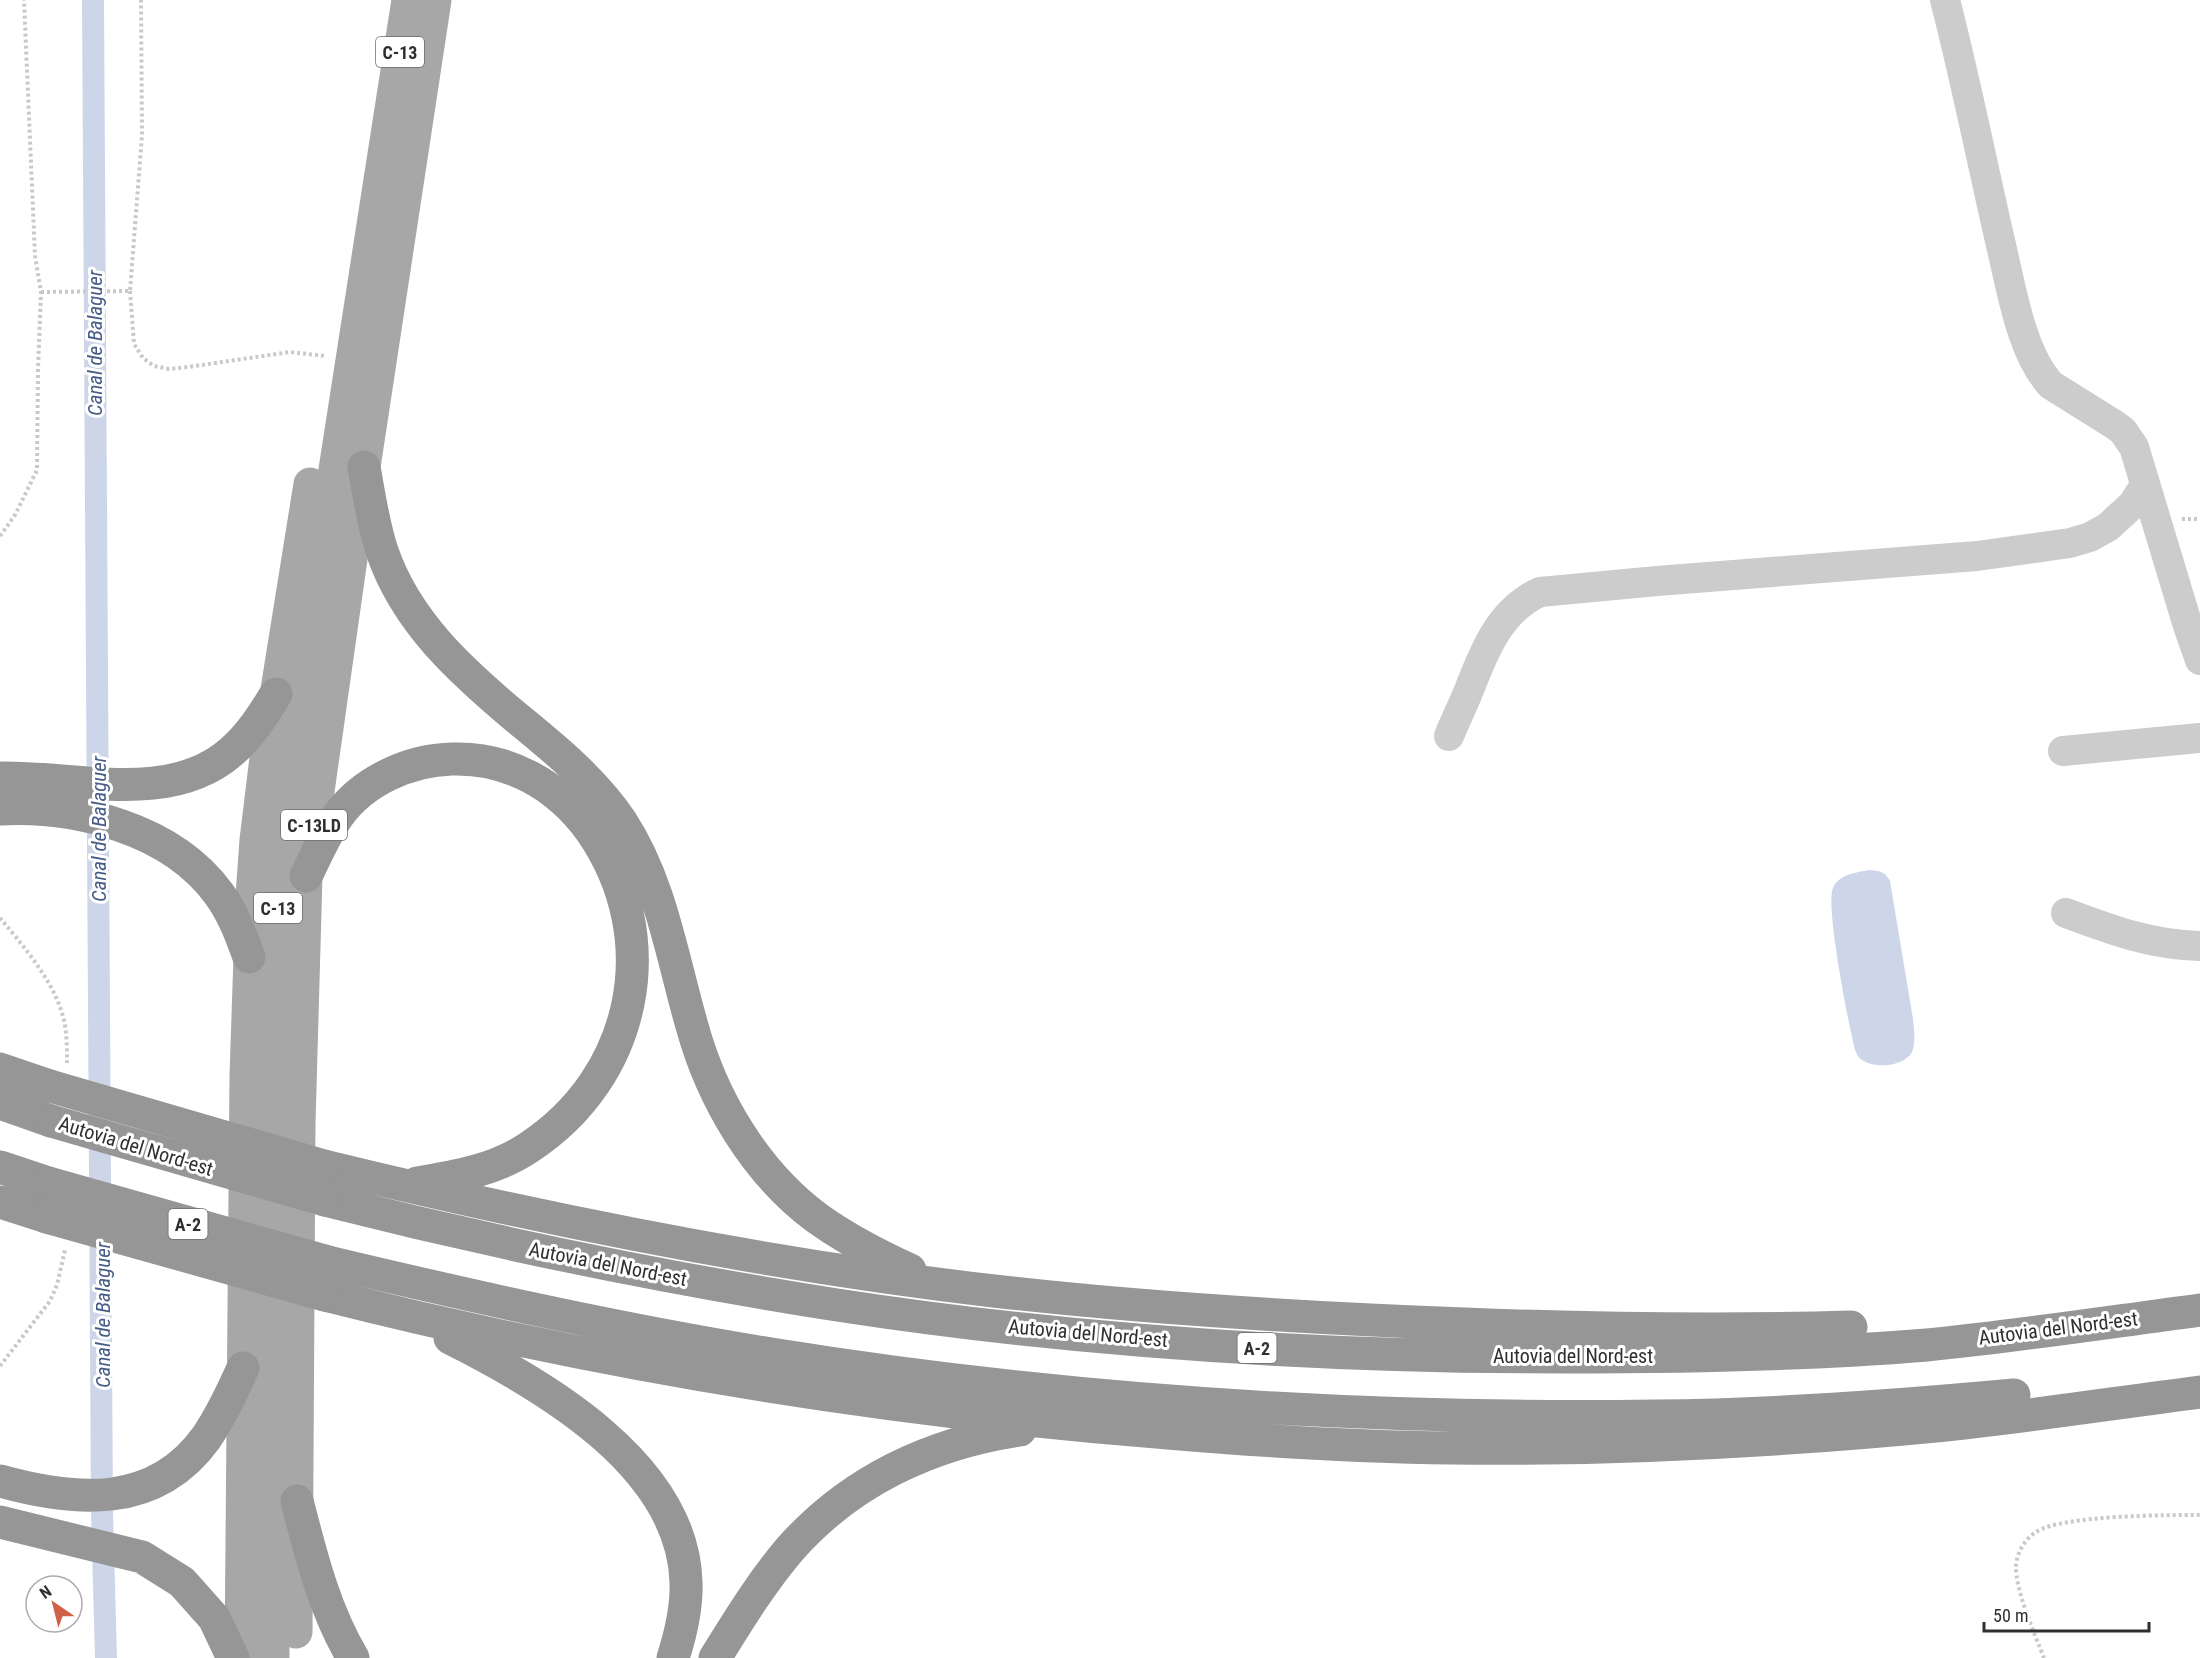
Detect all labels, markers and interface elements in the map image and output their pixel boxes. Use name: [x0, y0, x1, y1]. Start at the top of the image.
road number: C-13: [376, 37, 424, 67]
water label: Canal de Balaguer: [83, 269, 107, 416]
water label: Canal de Balaguer: [87, 755, 111, 902]
road number: C-13LD: [281, 810, 347, 840]
road number: C-13: [254, 893, 302, 923]
street label: Autovia del Nord-est: [56, 1111, 216, 1181]
road number: A-2: [168, 1209, 207, 1239]
street label: Autovia del Nord-est: [527, 1237, 689, 1291]
water label: Canal de Balaguer: [91, 1241, 115, 1388]
street label: Autovia del Nord-est: [1977, 1306, 2139, 1350]
street label: Autovia del Nord-est: [1007, 1314, 1169, 1352]
road number: A-2: [1238, 1333, 1276, 1363]
street label: Autovia del Nord-est: [1493, 1344, 1653, 1368]
north arrow: [24, 1574, 84, 1634]
text: N: [36, 1582, 55, 1603]
scale bar: [1984, 1595, 2149, 1633]
text: 50 m: [1993, 1605, 2028, 1626]

